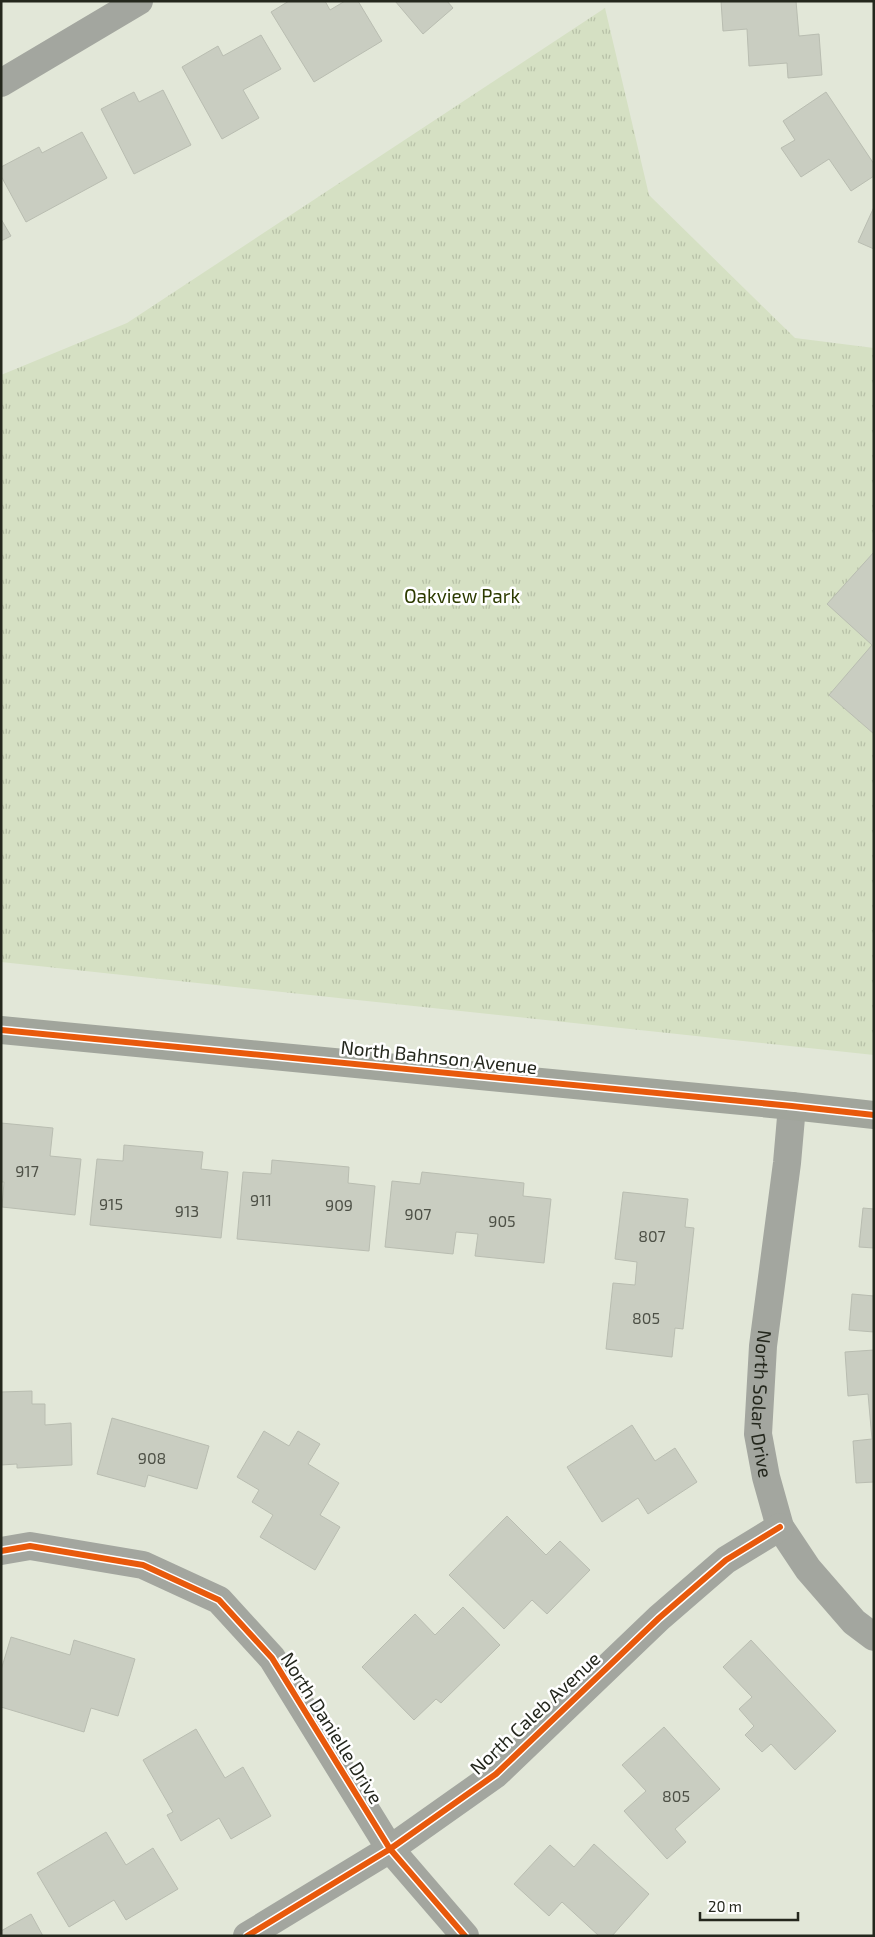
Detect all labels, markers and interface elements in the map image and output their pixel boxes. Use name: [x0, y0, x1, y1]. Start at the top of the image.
park label: Oakview Park: [404, 584, 520, 607]
street label: North Bahnson Avenue: [340, 1035, 538, 1078]
house number: 917: [15, 1161, 39, 1180]
house number: 911: [250, 1190, 272, 1209]
house number: 915: [99, 1194, 123, 1213]
house number: 909: [325, 1195, 353, 1214]
house number: 913: [175, 1201, 199, 1220]
house number: 907: [405, 1204, 432, 1223]
house number: 905: [488, 1211, 516, 1230]
house number: 807: [638, 1226, 666, 1245]
house number: 805: [632, 1308, 660, 1327]
street label: North Solar Drive: [747, 1329, 778, 1480]
house number: 908: [138, 1448, 166, 1467]
street label: North Caleb Avenue: [465, 1646, 605, 1779]
street label: North Danielle Drive: [277, 1648, 388, 1808]
house number: 805: [662, 1786, 690, 1805]
scale bar: [700, 1890, 798, 1922]
text: 20 m: [708, 1897, 742, 1915]

